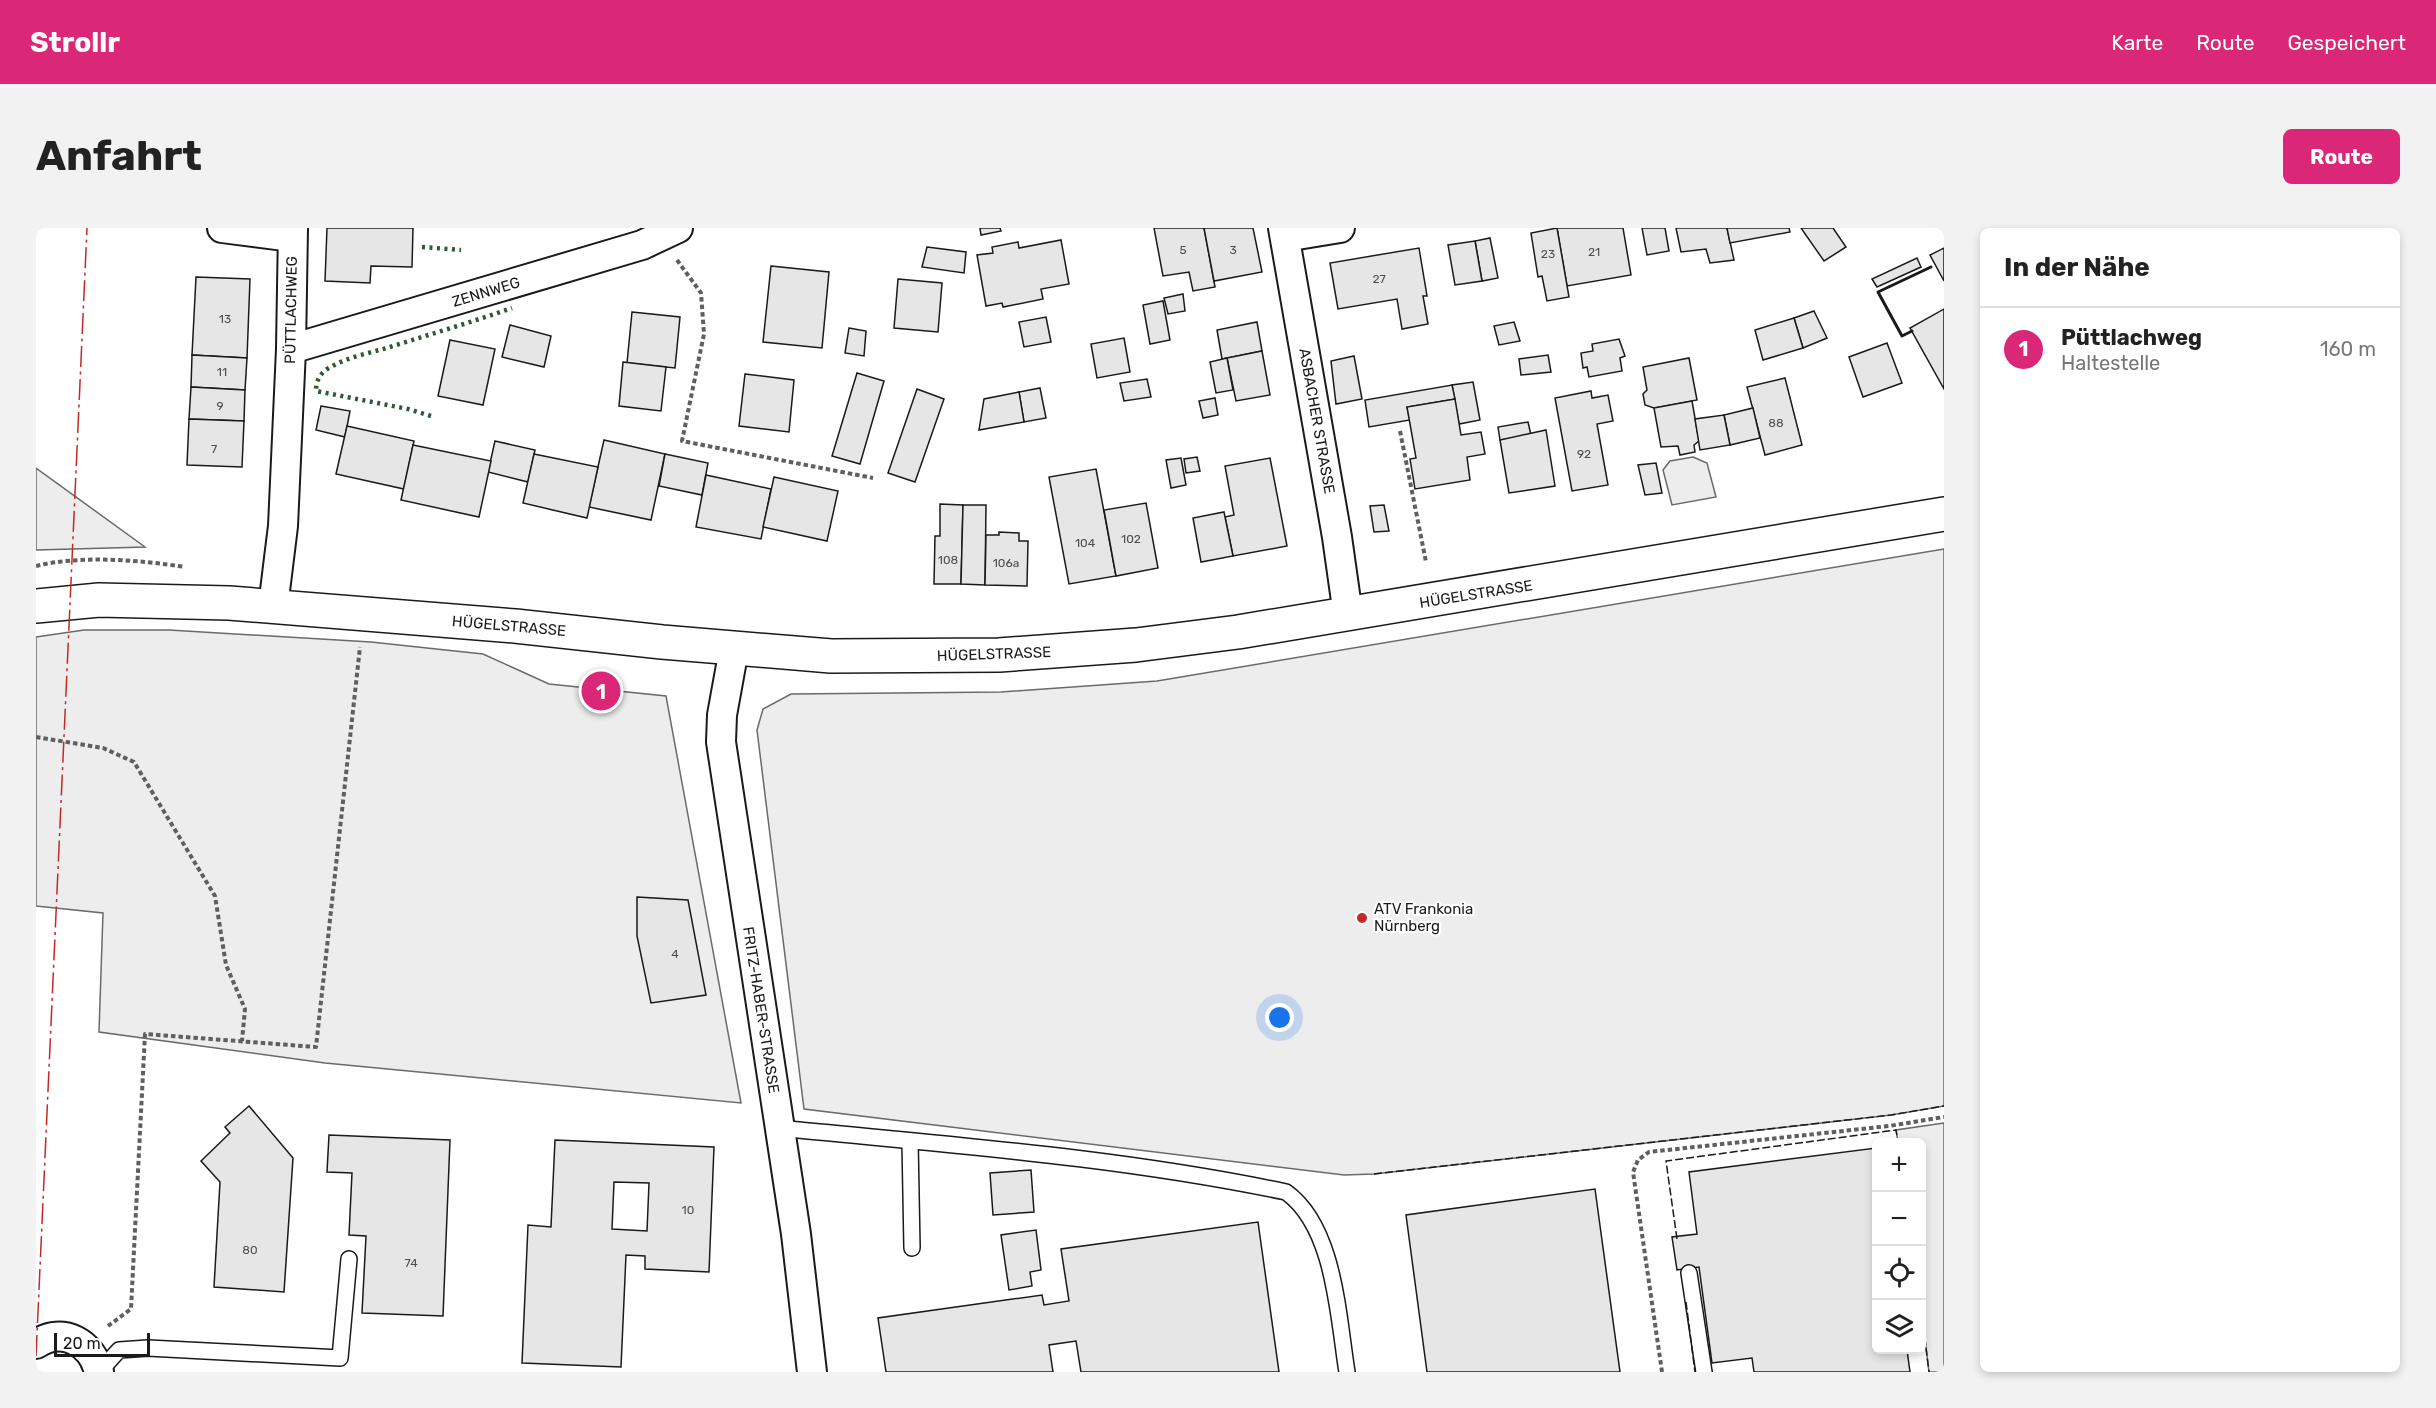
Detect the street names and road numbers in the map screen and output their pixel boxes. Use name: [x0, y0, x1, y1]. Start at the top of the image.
street label: PÜTTLACHWEG: [281, 256, 301, 364]
street label: ZENNWEG: [450, 273, 522, 311]
street label: ASBACHER STRASSE: [1295, 347, 1339, 495]
street label: HÜGELSTRASSE: [1418, 576, 1534, 612]
street label: HÜGELSTRASSE: [451, 612, 567, 640]
street label: HÜGELSTRASSE: [937, 643, 1051, 665]
street label: FRITZ-HABER-STRASSE: [739, 925, 783, 1095]

